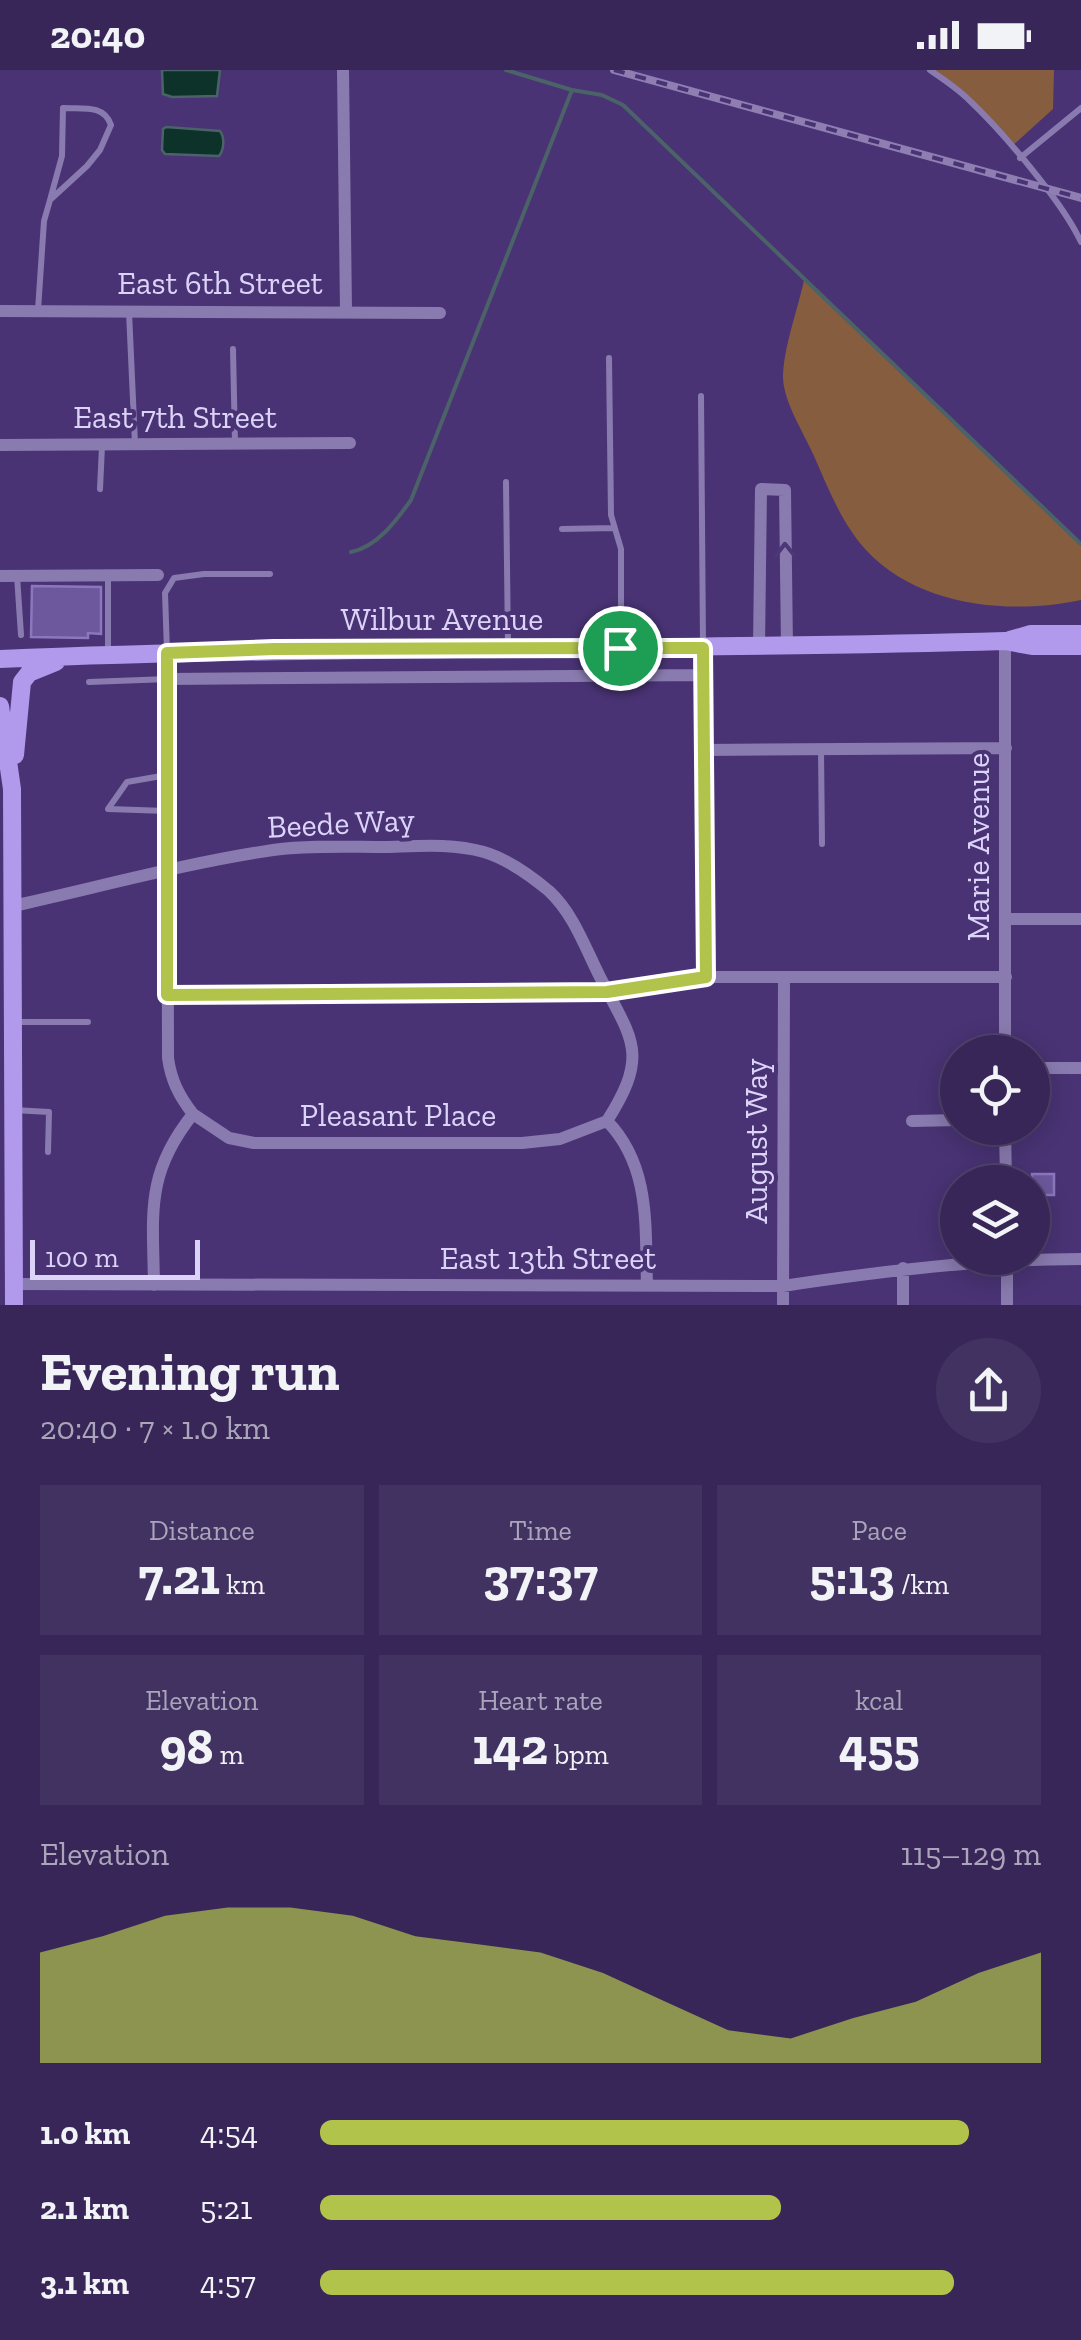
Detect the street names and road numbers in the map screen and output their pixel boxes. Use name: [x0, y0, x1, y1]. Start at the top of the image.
street label: East 6th Street: [117, 264, 323, 302]
street label: East 7th Street: [73, 398, 277, 436]
street label: Wilbur Avenue: [341, 600, 543, 638]
street label: Marie Avenue: [959, 753, 997, 941]
street label: Beede Way: [266, 800, 416, 846]
street label: August Way: [737, 1058, 775, 1224]
street label: Pleasant Place: [300, 1096, 496, 1134]
street label: East 13th Street: [440, 1239, 656, 1277]

